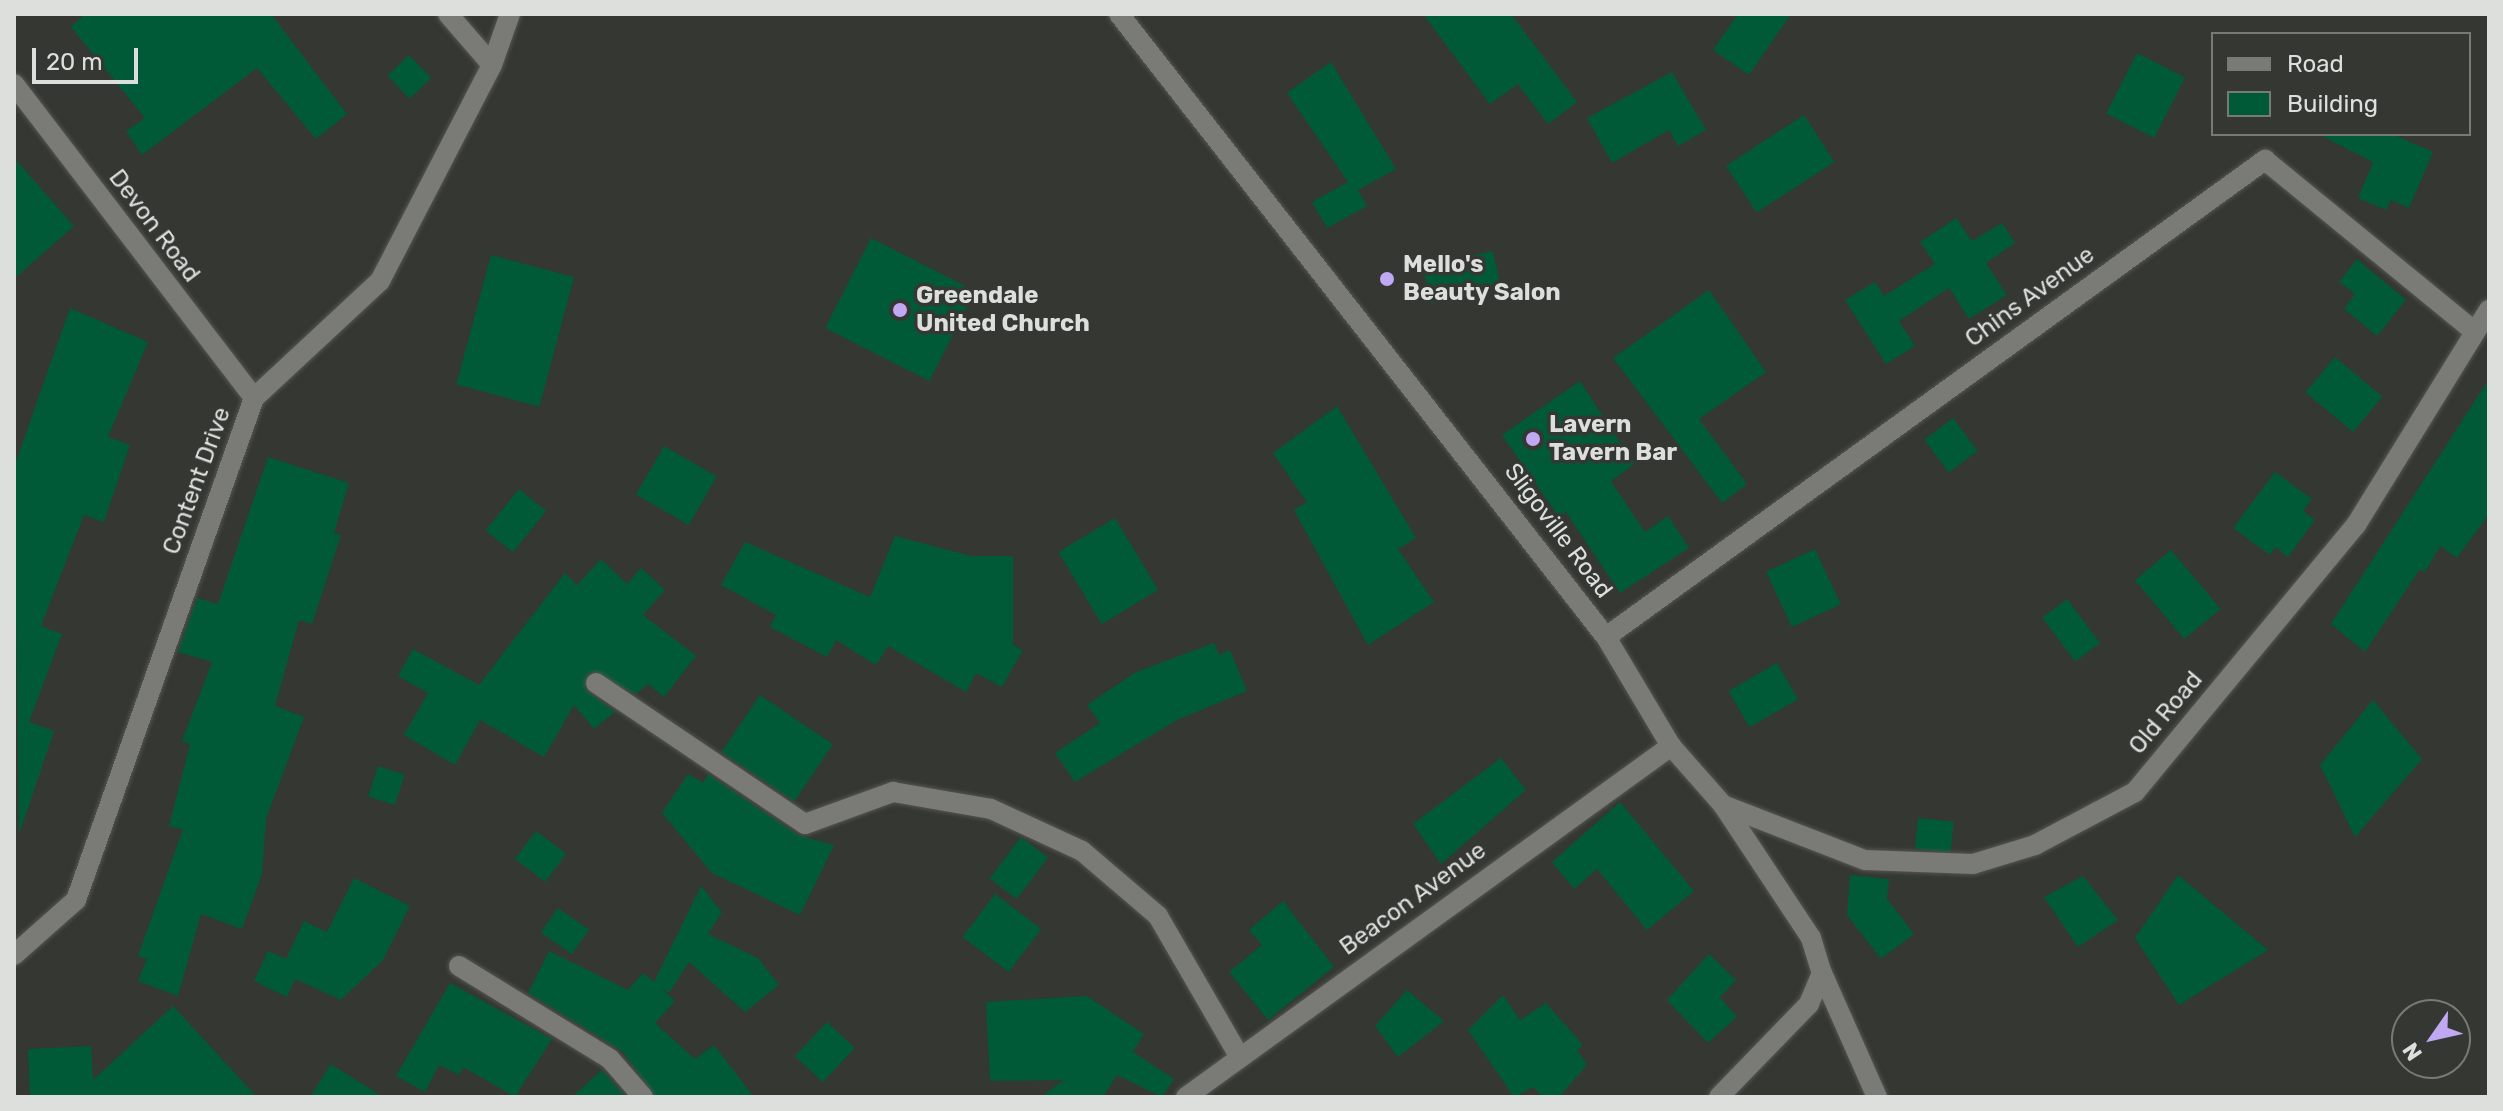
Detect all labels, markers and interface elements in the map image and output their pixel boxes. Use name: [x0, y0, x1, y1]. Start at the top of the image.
scale bar: [36, 32, 142, 82]
legend: [2211, 32, 2471, 136]
text: 20 m: [46, 48, 103, 76]
text: Road: [2287, 50, 2344, 78]
text: Building: [2287, 90, 2378, 118]
street label: Devon Road: [102, 164, 206, 288]
street label: Chins Avenue: [1960, 240, 2100, 354]
place label: Mello's Beauty Salon: [1403, 251, 1561, 307]
marker: Mello's Beauty Salon: [1378, 270, 1396, 288]
place label: Greendale United Church: [916, 282, 1090, 338]
marker: Greendale United Church: [891, 301, 909, 319]
street label: Content Drive: [157, 404, 237, 558]
place label: Lavern Tavern Bar: [1549, 411, 1677, 467]
marker: Lavern Tavern Bar: [1524, 430, 1542, 448]
street label: Sligoville Road: [1498, 458, 1618, 604]
street label: Old Road: [2123, 666, 2209, 760]
street label: Beacon Avenue: [1334, 836, 1492, 962]
north arrow: [2391, 999, 2471, 1079]
text: N: [2397, 1037, 2428, 1066]

